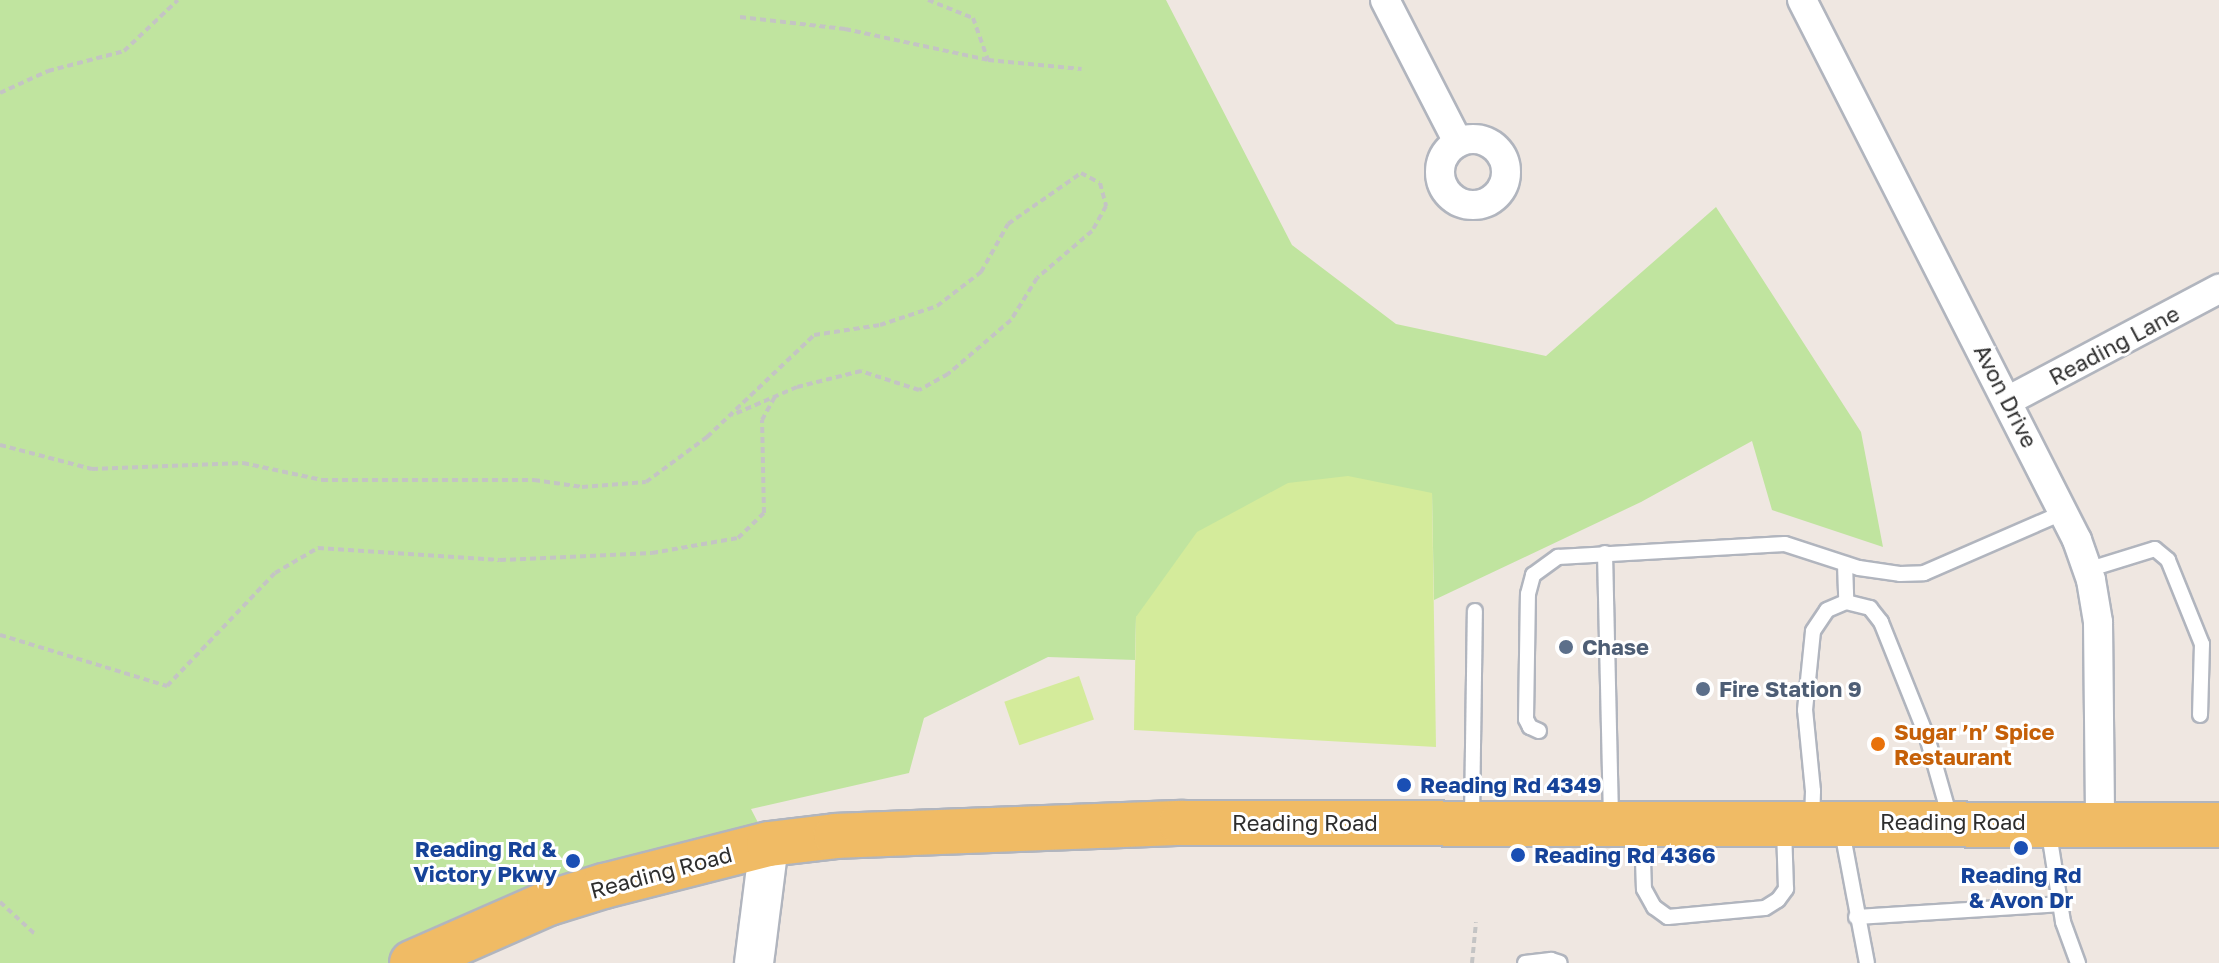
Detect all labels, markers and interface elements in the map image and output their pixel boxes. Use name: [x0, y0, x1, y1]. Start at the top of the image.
street label: Reading Lane: [2044, 300, 2184, 390]
street label: Avon Drive: [1969, 340, 2043, 452]
place label: Chase: [1582, 634, 1649, 660]
marker: Chase: [1557, 638, 1575, 656]
place label: Fire Station 9: [1719, 676, 1862, 702]
marker: Fire Station 9: [1694, 680, 1712, 698]
place label: Sugar ’n’ Spice Restaurant: [1894, 718, 2054, 770]
marker: Sugar ’n’ Spice Restaurant: [1869, 735, 1887, 753]
place label: Reading Rd 4349: [1420, 772, 1601, 798]
marker: Reading Rd 4349: [1395, 776, 1413, 794]
street label: Reading Road: [1880, 809, 2026, 835]
street label: Reading Road: [1232, 810, 1378, 836]
place label: Reading Rd & Victory Pkwy: [413, 835, 557, 886]
marker: Reading Rd & Avon Dr: [2012, 839, 2030, 857]
street label: Reading Road: [587, 840, 735, 904]
place label: Reading Rd 4366: [1534, 842, 1716, 868]
marker: Reading Rd 4366: [1509, 846, 1527, 864]
marker: Reading Rd & Victory Pkwy: [564, 852, 582, 870]
place label: Reading Rd & Avon Dr: [1960, 861, 2082, 912]

